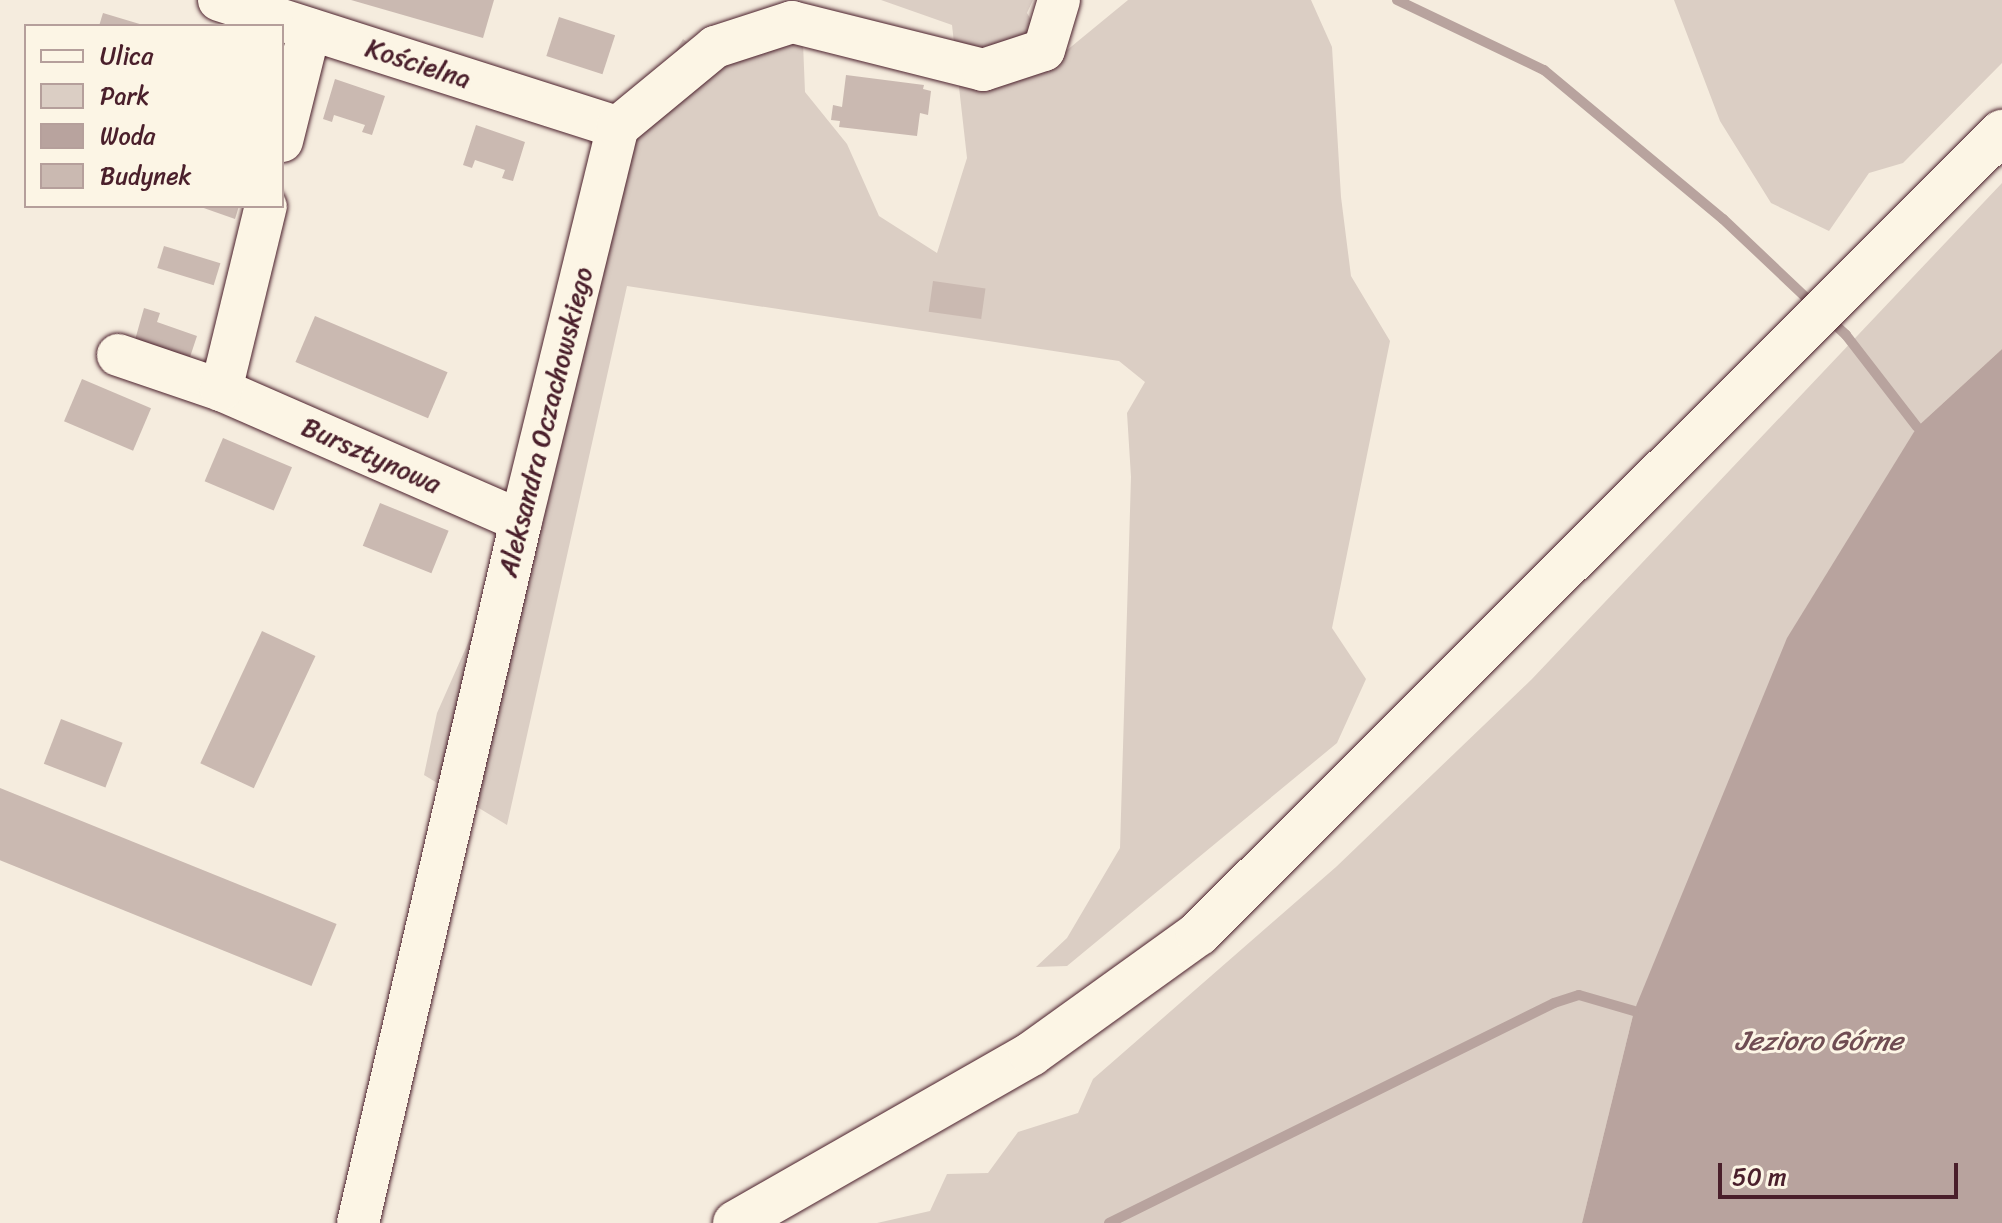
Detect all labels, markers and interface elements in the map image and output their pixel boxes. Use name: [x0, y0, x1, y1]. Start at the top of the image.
legend: [24, 24, 284, 208]
street label: Kościelna: [362, 32, 474, 96]
text: Ulica: [100, 35, 153, 77]
text: Park: [100, 75, 149, 117]
text: Woda: [100, 115, 155, 157]
text: Budynek: [100, 155, 191, 197]
street label: Aleksandra Oczachowskiego: [492, 264, 600, 580]
street label: Bursztynowa: [297, 412, 445, 500]
water label: Jezioro Górne: [1735, 1024, 1903, 1058]
scale bar: [1722, 1147, 1962, 1197]
text: 50 m: [1732, 1156, 1787, 1198]

